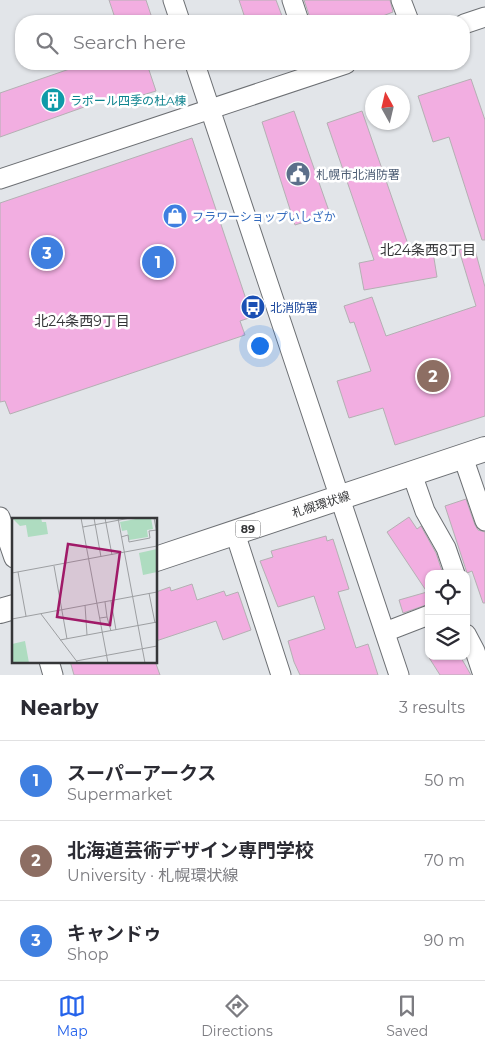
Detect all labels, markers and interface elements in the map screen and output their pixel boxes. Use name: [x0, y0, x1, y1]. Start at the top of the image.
search box: [15, 15, 470, 70]
icon: search: [33, 29, 61, 57]
text: Search here: [73, 31, 186, 54]
north arrow: [365, 85, 410, 130]
building icon: ラポール四季の杜A棟: [40, 87, 66, 113]
place label: ラポール四季の杜A棟: [70, 93, 187, 108]
public building icon: 札幌市北消防署: [285, 161, 311, 187]
place label: 札幌市北消防署: [316, 167, 400, 182]
shop icon: フラワーショップいしざか: [162, 203, 188, 229]
place label: フラワーショップいしざか: [192, 209, 336, 224]
pin: 3: [31, 234, 63, 272]
district label: 北24条西8丁目: [380, 241, 476, 259]
pin: 1: [142, 243, 174, 281]
bus stop icon: 北消防署: [240, 294, 266, 320]
place label: 北消防署: [270, 300, 318, 315]
district label: 北24条西9丁目: [34, 312, 130, 330]
your location: [247, 333, 273, 359]
pin: 2: [417, 357, 449, 395]
street label: 札幌環状線: [290, 488, 352, 520]
inset map: [12, 518, 158, 662]
road number: 89: [236, 520, 260, 538]
map controls: [425, 570, 470, 660]
button: locate: [425, 570, 470, 615]
button: layers: [425, 615, 470, 660]
text: Nearby: [20, 695, 99, 720]
text: 3 results: [399, 698, 465, 717]
text: スーパーアークス: [67, 762, 216, 785]
text: 1: [33, 771, 39, 790]
text: 50 m: [424, 771, 465, 790]
text: Supermarket: [67, 785, 173, 804]
text: 北海道芸術デザイン専門学校: [67, 839, 314, 862]
text: 2: [31, 851, 41, 870]
text: 70 m: [424, 851, 465, 870]
text: University · 札幌環状線: [67, 866, 238, 885]
text: キャンドゥ: [67, 922, 162, 945]
text: 3: [31, 931, 41, 950]
text: 90 m: [423, 931, 465, 950]
text: Shop: [67, 945, 109, 964]
tab: Map: [57, 992, 88, 1040]
tab: Directions: [201, 992, 273, 1040]
tab: Saved: [386, 992, 428, 1040]

